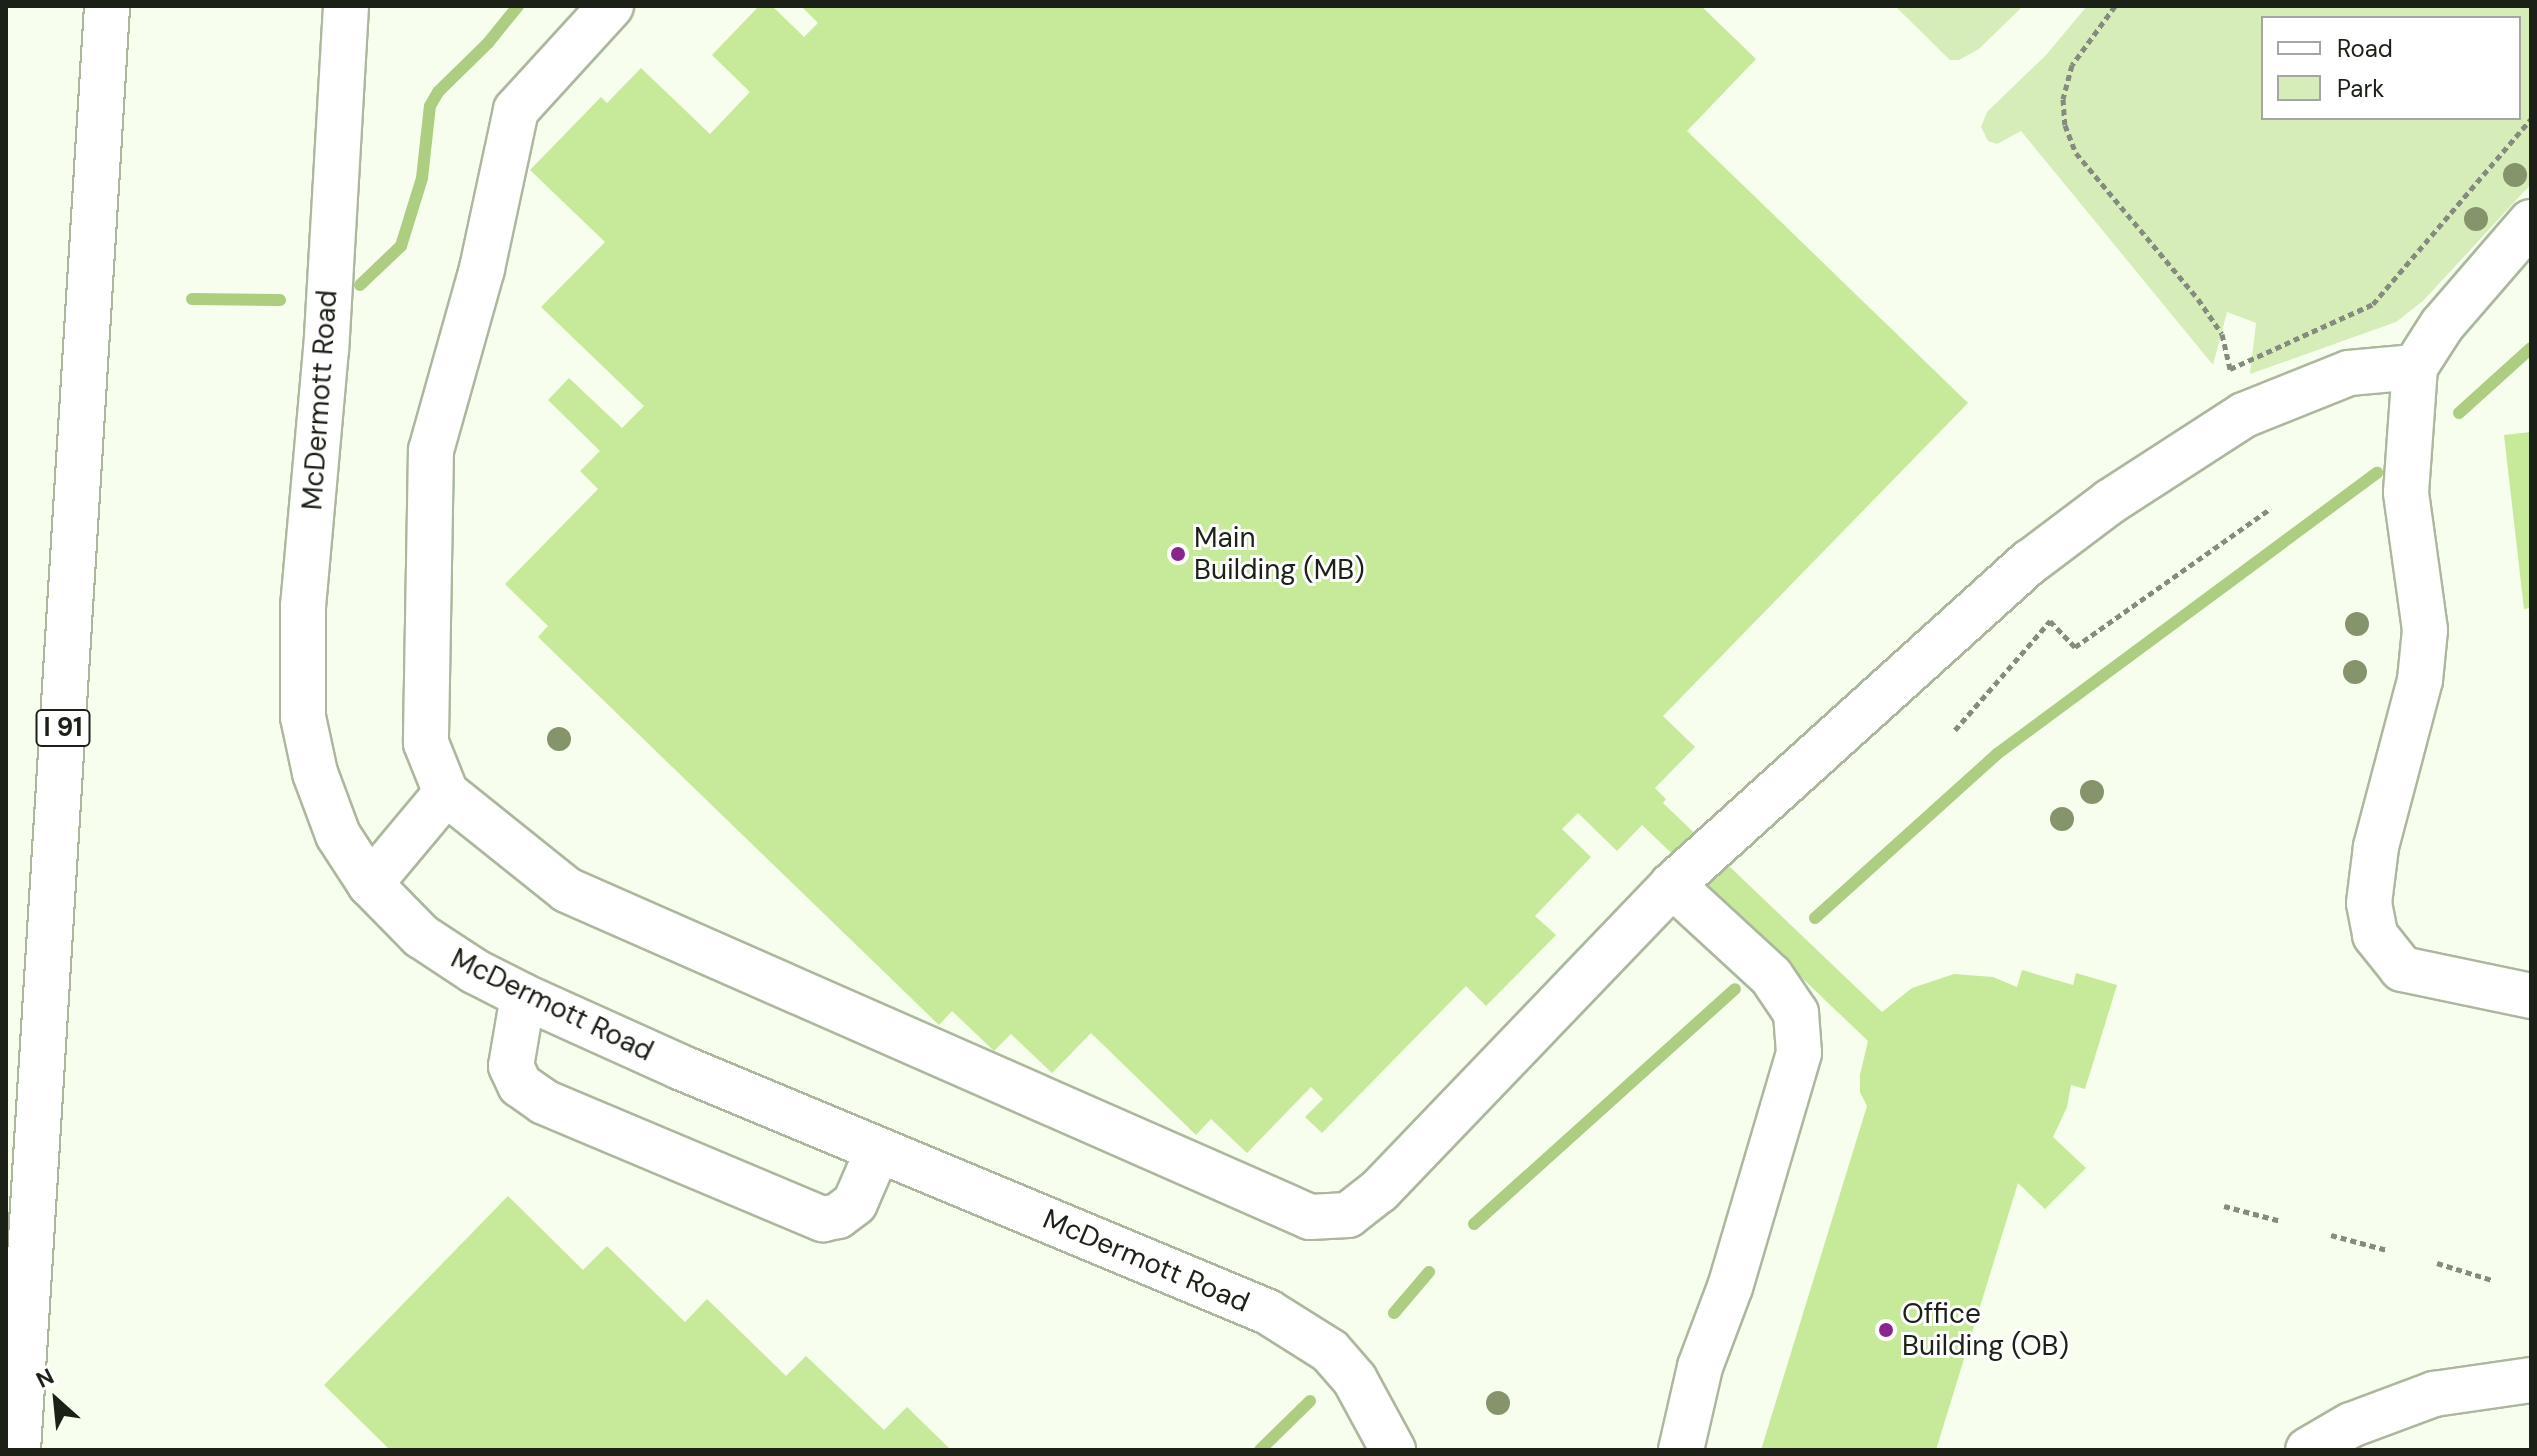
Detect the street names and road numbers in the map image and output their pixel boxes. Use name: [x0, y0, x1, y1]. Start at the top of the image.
street label: McDermott Road: [296, 289, 344, 511]
road number: I 91: [35, 706, 91, 750]
street label: McDermott Road: [445, 942, 659, 1068]
street label: McDermott Road: [1038, 1202, 1254, 1320]

